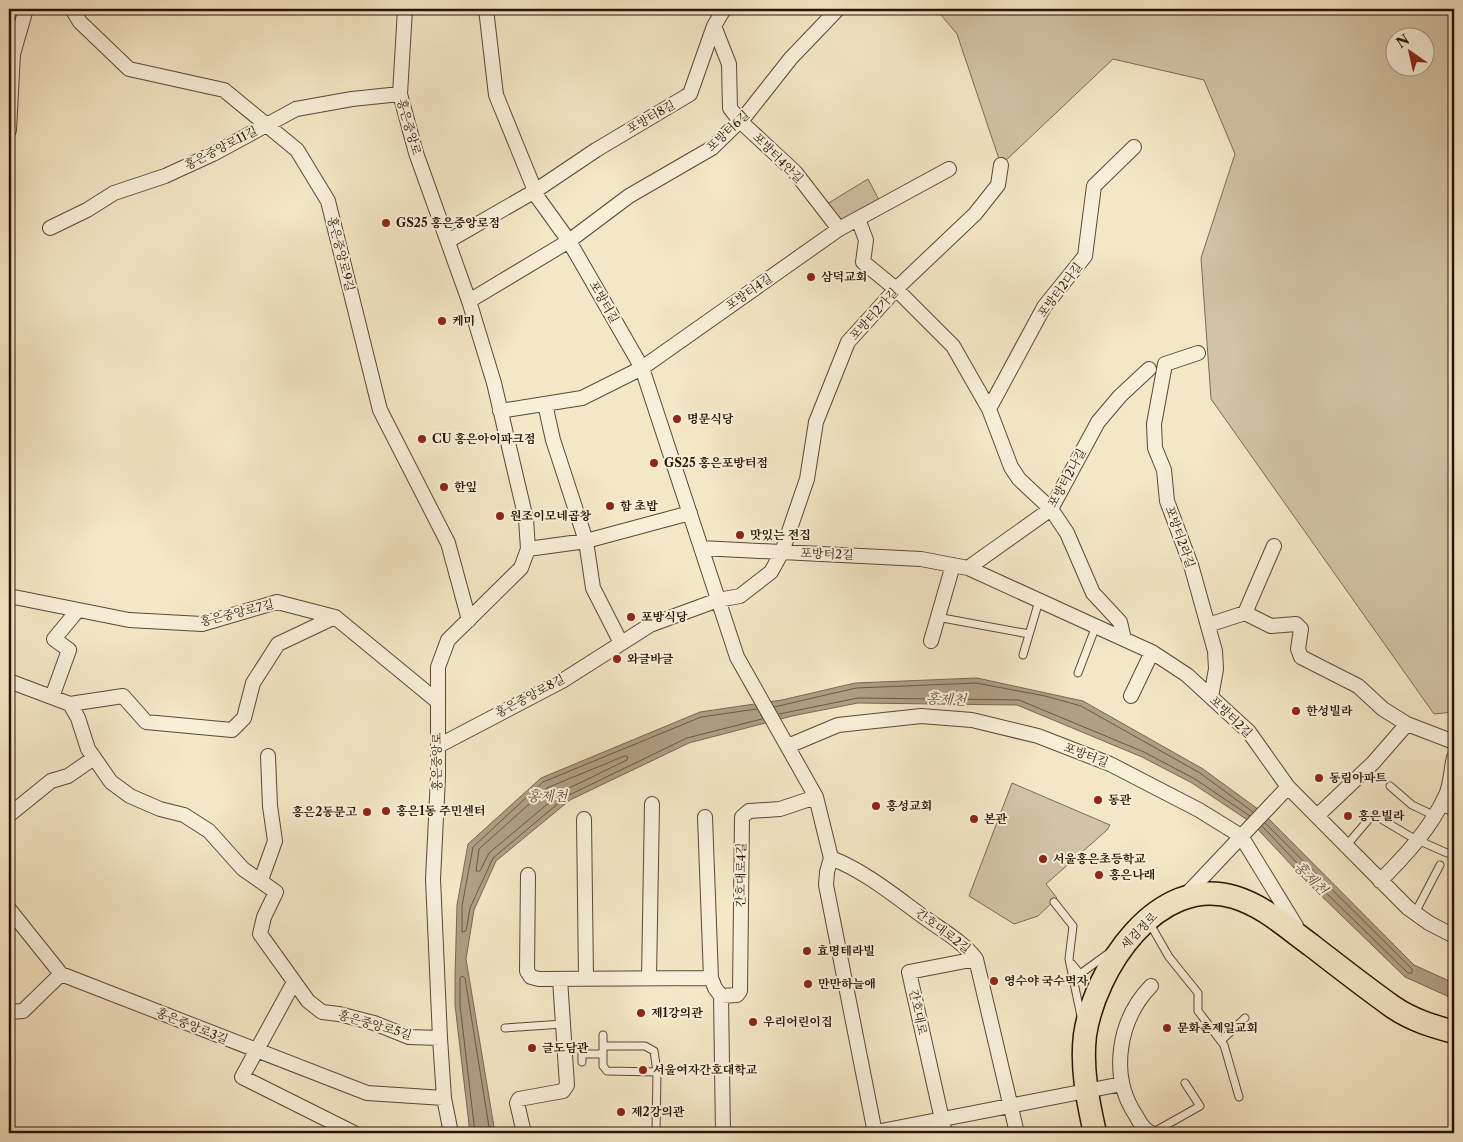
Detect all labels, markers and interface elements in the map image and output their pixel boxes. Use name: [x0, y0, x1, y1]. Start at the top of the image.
north arrow: [1386, 28, 1436, 78]
text: N: [1393, 30, 1413, 52]
street label: 홍은중앙로: [394, 97, 425, 157]
street label: 포방터8길: [624, 97, 678, 136]
street label: 포방터6길: [703, 107, 752, 154]
street label: 홍은중앙로11길: [182, 123, 260, 172]
street label: 포방터4안길: [750, 129, 807, 186]
street label: 홍은중앙로9길: [325, 215, 358, 293]
place label: GS25 홍은중앙로점: [396, 215, 500, 230]
marker: GS25 홍은중앙로점: [380, 217, 392, 229]
street label: 포방터2다길: [1034, 259, 1085, 320]
place label: 삼덕교회: [821, 269, 867, 284]
street label: 포방터4길: [723, 270, 775, 313]
marker: 삼덕교회: [805, 271, 817, 283]
street label: 포방터길: [586, 278, 623, 326]
street label: 포방터2가길: [846, 285, 901, 343]
place label: 케미: [452, 313, 475, 328]
marker: 케미: [436, 315, 448, 327]
place label: 명문식당: [687, 411, 734, 426]
marker: 명문식당: [671, 413, 683, 425]
place label: CU 홍은아이파크점: [432, 431, 536, 446]
marker: CU 홍은아이파크점: [416, 433, 428, 445]
street label: 포방터2나길: [1044, 446, 1089, 510]
place label: GS25 홍은포방터점: [664, 455, 768, 470]
marker: GS25 홍은포방터점: [648, 457, 660, 469]
place label: 한잎: [454, 479, 477, 494]
marker: 한잎: [438, 481, 450, 493]
place label: 함 초밥: [620, 498, 658, 513]
marker: 함 초밥: [604, 500, 616, 512]
street label: 포방터2라길: [1162, 504, 1199, 570]
place label: 원조이모네곱창: [510, 508, 592, 523]
marker: 원조이모네곱창: [494, 510, 506, 522]
place label: 맛있는 전집: [750, 527, 811, 542]
marker: 맛있는 전집: [734, 529, 746, 541]
street label: 포방터2길: [800, 545, 854, 562]
street label: 홍은중앙로7길: [198, 596, 275, 629]
place label: 포방식당: [641, 609, 688, 624]
marker: 포방식당: [625, 611, 637, 623]
place label: 와글바글: [627, 651, 674, 666]
marker: 와글바글: [611, 653, 623, 665]
street label: 홍은중앙로8길: [492, 671, 567, 720]
water label: 홍제천: [925, 689, 968, 709]
street label: 포방터2길: [1207, 693, 1256, 741]
place label: 한성빌라: [1306, 703, 1353, 718]
marker: 한성빌라: [1290, 705, 1302, 717]
street label: 홍은중앙로: [429, 733, 444, 791]
street label: 포방터길: [1062, 739, 1111, 770]
place label: 동림아파트: [1329, 770, 1387, 785]
marker: 동림아파트: [1313, 772, 1325, 784]
water label: 홍제천: [527, 787, 569, 805]
place label: 동관: [1108, 792, 1132, 807]
marker: 동관: [1092, 794, 1104, 806]
place label: 홍성교회: [886, 798, 932, 813]
marker: 홍성교회: [870, 800, 882, 812]
place label: 홍은1동 주민센터: [396, 803, 486, 818]
place label: 홍은2동문고: [292, 804, 357, 819]
marker: 홍은1동 주민센터: [380, 805, 392, 817]
marker: 홍은2동문고: [361, 806, 373, 818]
place label: 홍은빌라: [1358, 808, 1405, 823]
marker: 홍은빌라: [1342, 810, 1354, 822]
place label: 본관: [984, 811, 1008, 826]
marker: 본관: [968, 813, 980, 825]
street label: 간호대로4길: [732, 842, 749, 908]
place label: 서울홍은초등학교: [1053, 851, 1146, 866]
marker: 서울홍은초등학교: [1037, 853, 1049, 865]
water label: 홍제천: [1290, 857, 1333, 900]
place label: 홍은나래: [1109, 867, 1155, 882]
marker: 홍은나래: [1093, 869, 1105, 881]
street label: 간호대로2길: [913, 905, 974, 956]
street label: 세검정로: [1117, 908, 1160, 953]
place label: 효명테라빌: [817, 943, 875, 958]
marker: 효명테라빌: [801, 945, 813, 957]
place label: 영수야 국수먹자: [1004, 973, 1089, 988]
marker: 영수야 국수먹자: [988, 975, 1000, 987]
place label: 만만하늘애: [818, 976, 876, 991]
marker: 만만하늘애: [802, 978, 814, 990]
street label: 간호대로: [906, 988, 931, 1037]
street label: 홍은중앙로3길: [154, 1004, 230, 1047]
place label: 제1강의관: [651, 1005, 703, 1020]
street label: 홍은중앙로5길: [337, 1007, 414, 1042]
marker: 제1강의관: [635, 1007, 647, 1019]
place label: 우리어린이집: [763, 1014, 833, 1029]
marker: 우리어린이집: [747, 1016, 759, 1028]
place label: 문화촌제일교회: [1177, 1020, 1258, 1035]
marker: 문화촌제일교회: [1161, 1022, 1173, 1034]
place label: 글도담관: [542, 1040, 589, 1055]
marker: 글도담관: [526, 1042, 538, 1054]
place label: 서울여자간호대학교: [653, 1062, 758, 1077]
marker: 서울여자간호대학교: [637, 1064, 649, 1076]
place label: 제2강의관: [631, 1104, 685, 1119]
marker: 제2강의관: [615, 1106, 627, 1118]

